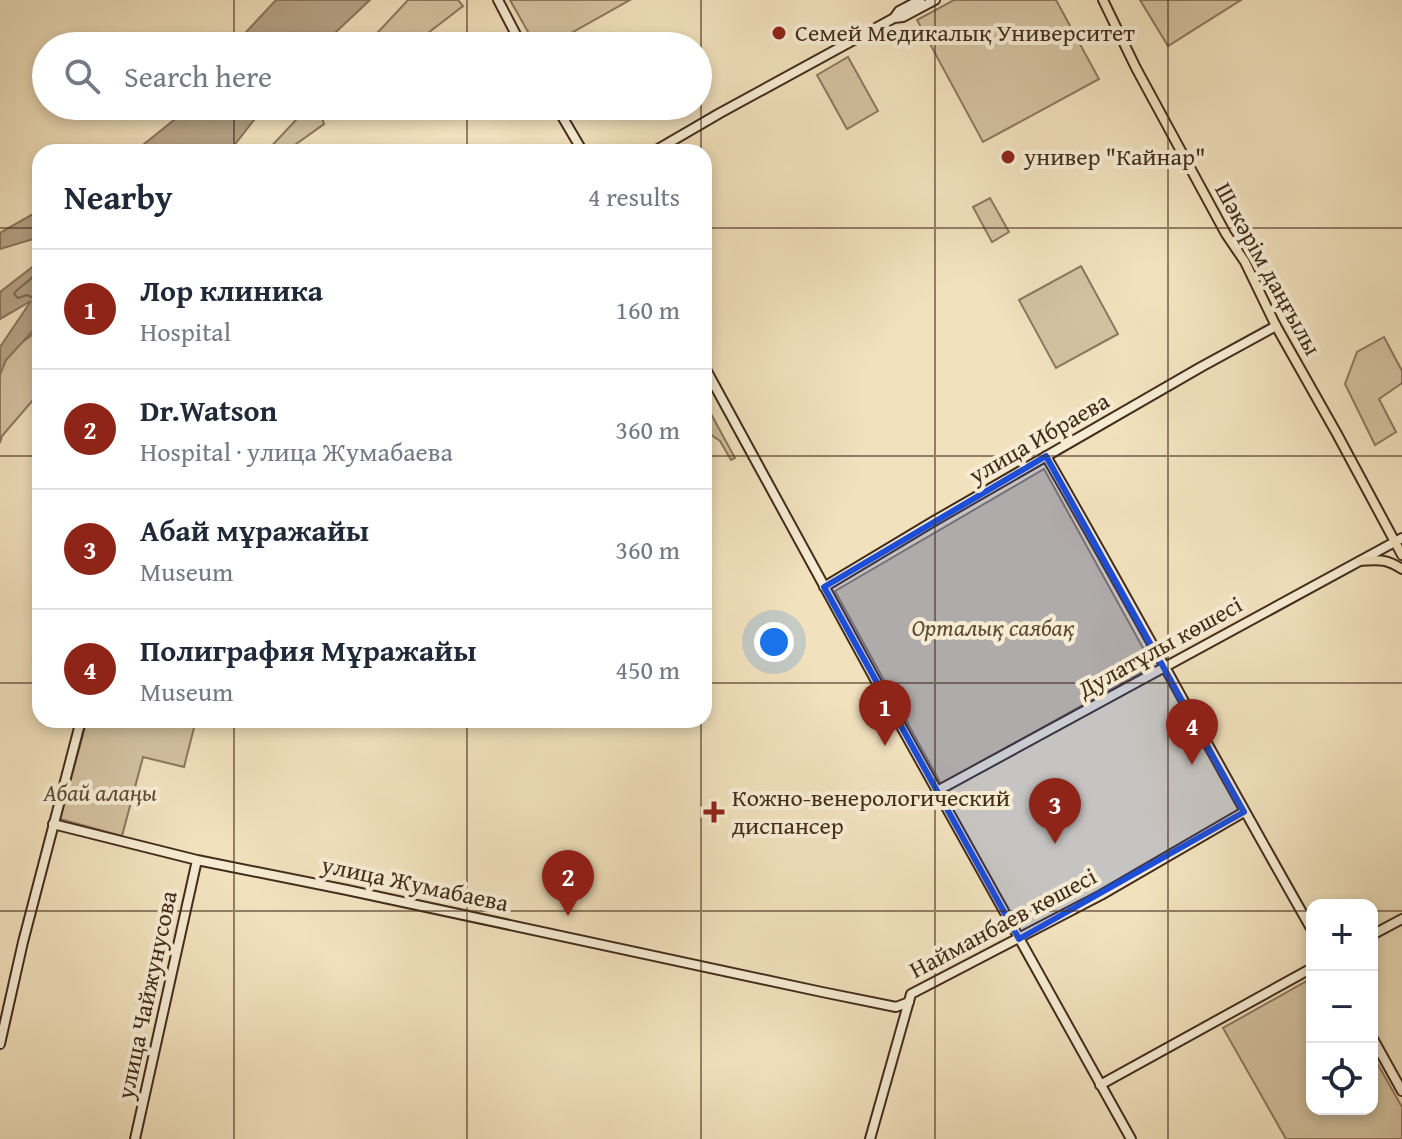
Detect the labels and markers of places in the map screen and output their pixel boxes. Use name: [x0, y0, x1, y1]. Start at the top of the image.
place label: Семей Медикалық Университет: [795, 15, 1135, 50]
marker: Семей Медикалық Университет: [770, 24, 788, 42]
place label: универ "Кайнар": [1023, 139, 1205, 174]
marker: универ "Кайнар": [999, 148, 1017, 166]
pin: 1: [859, 680, 911, 746]
pin: 4: [1166, 699, 1218, 765]
pin: 3: [1029, 778, 1081, 844]
place label: Кожно-венерологический диспансер: [732, 780, 1010, 843]
marker: Кожно-венерологический диспансер: [703, 801, 725, 823]
pin: 2: [542, 850, 594, 916]

